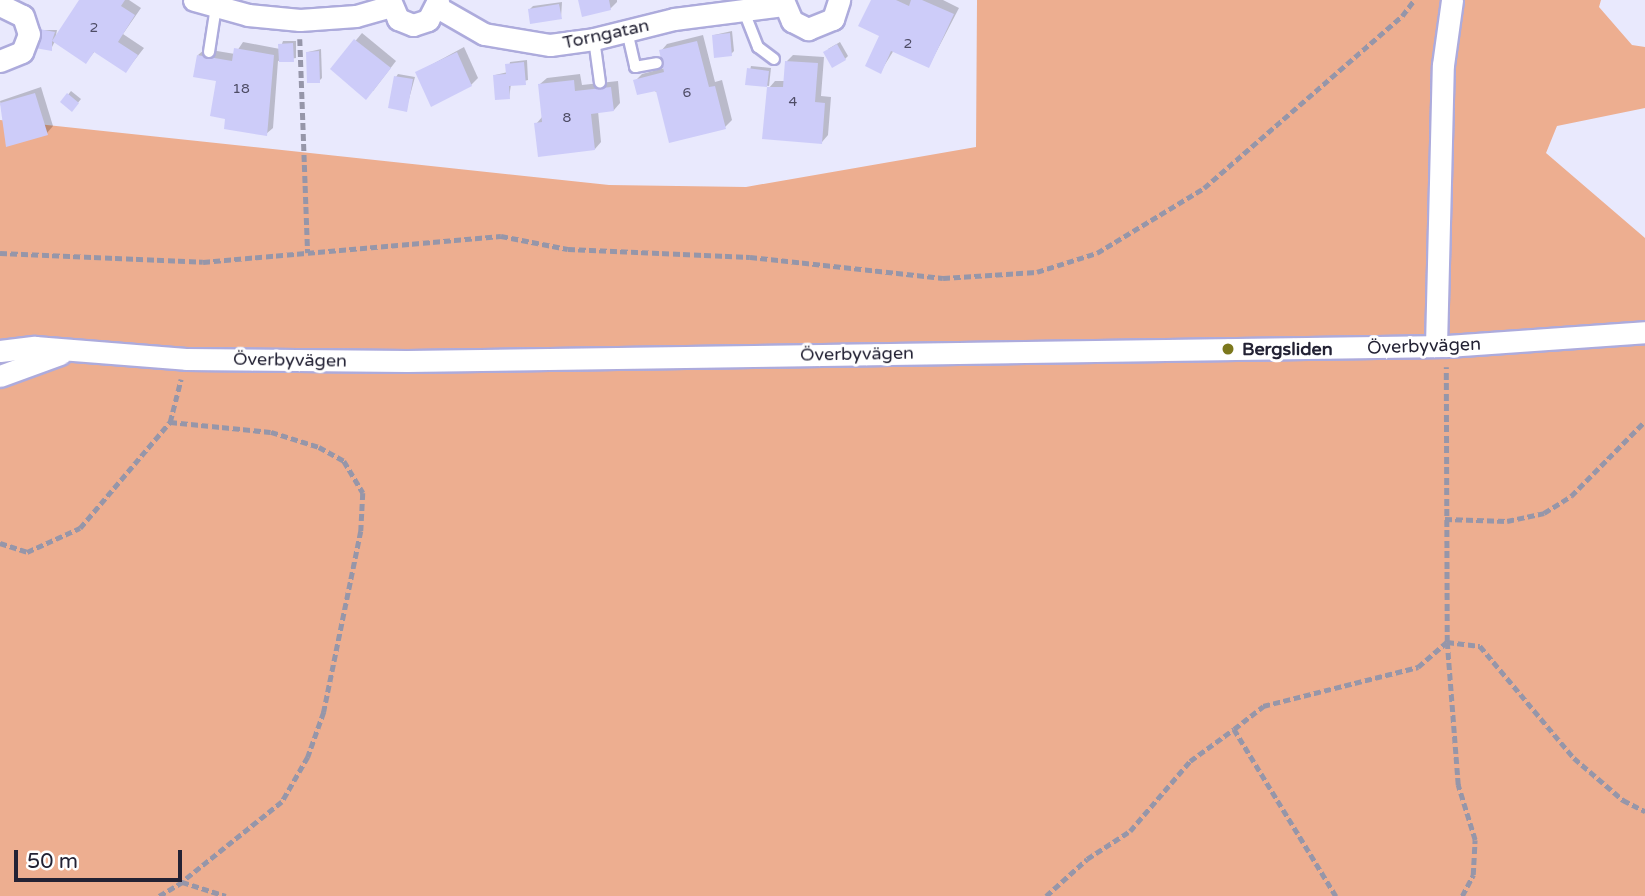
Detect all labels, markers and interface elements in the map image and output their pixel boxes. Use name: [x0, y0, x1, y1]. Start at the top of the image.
street label: Torngatan: [561, 14, 651, 54]
house number: 2: [90, 20, 98, 36]
house number: 2: [904, 36, 912, 52]
house number: 18: [232, 81, 250, 97]
house number: 6: [683, 85, 691, 101]
house number: 4: [789, 94, 797, 110]
house number: 8: [563, 110, 571, 126]
street label: Överbyvägen: [1367, 333, 1481, 359]
place label: Bergsliden: [1242, 338, 1333, 360]
marker: Bergsliden: [1220, 341, 1236, 357]
street label: Överbyvägen: [800, 342, 914, 366]
street label: Överbyvägen: [233, 348, 347, 372]
scale bar: [18, 836, 186, 880]
text: 50 m: [27, 849, 78, 874]

